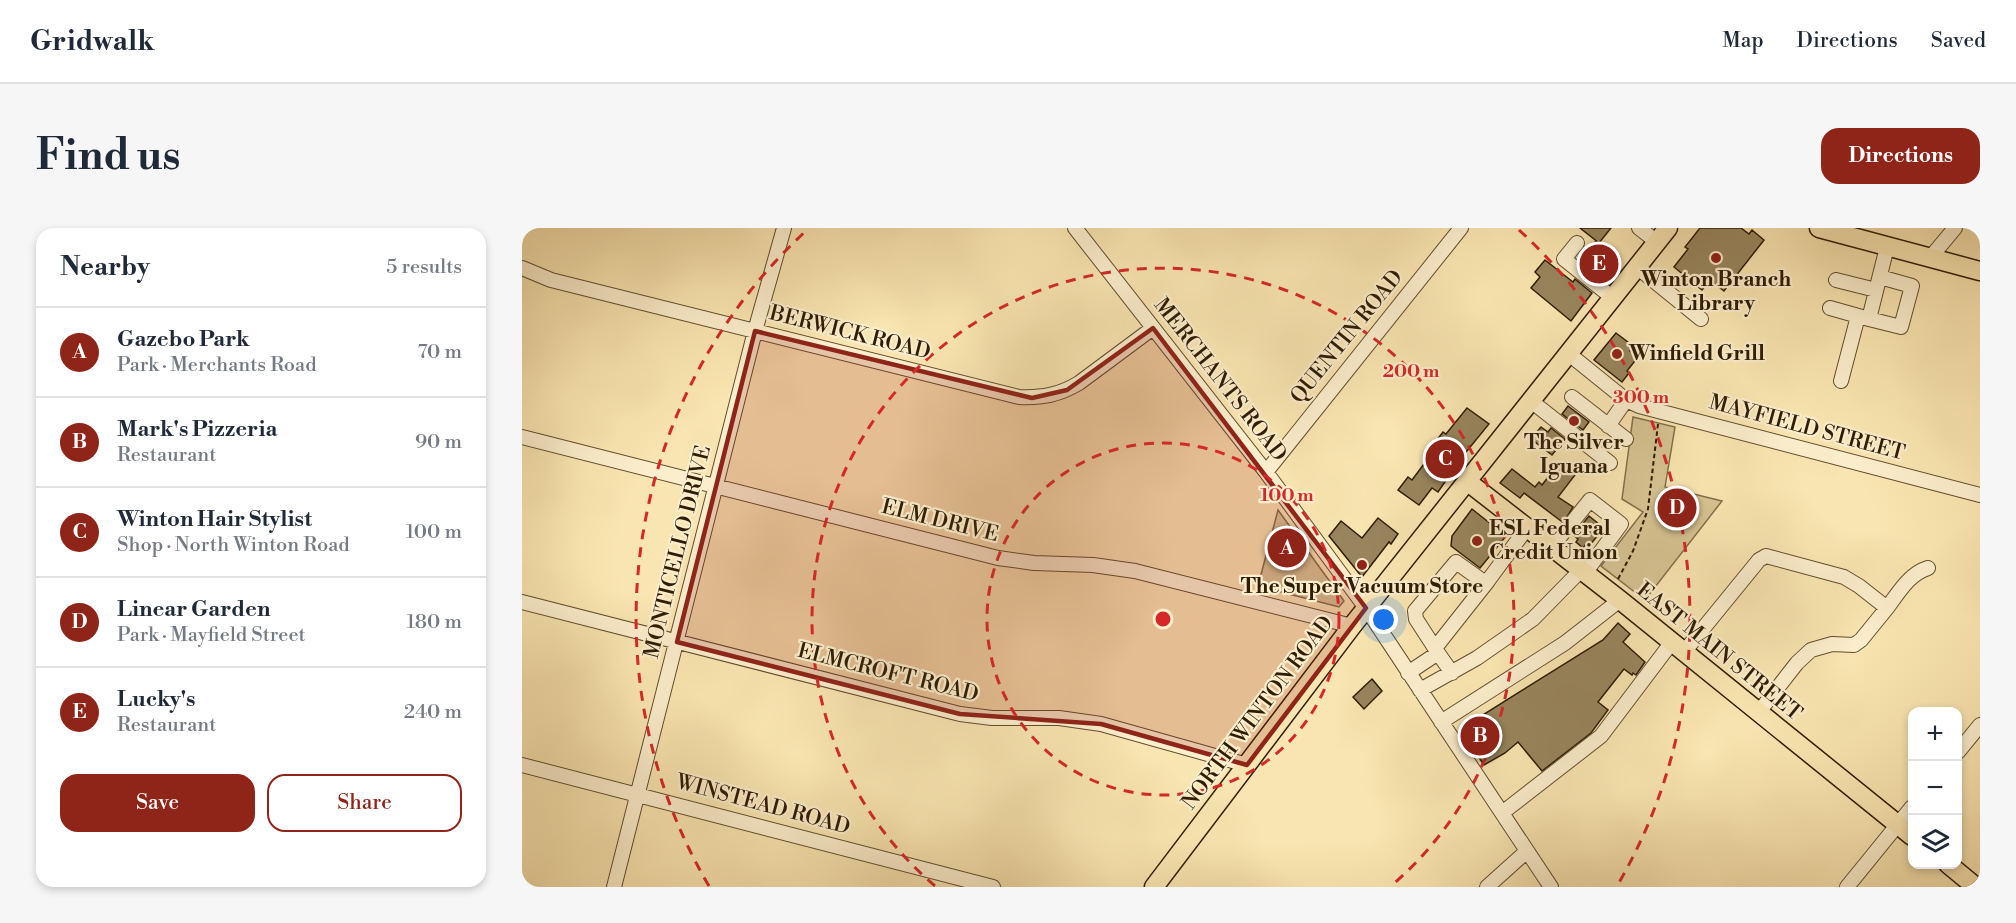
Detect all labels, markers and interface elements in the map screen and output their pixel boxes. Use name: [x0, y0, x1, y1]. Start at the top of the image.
text: Gridwalk: [30, 24, 154, 59]
text: Map: [1722, 28, 1764, 54]
text: Directions: [1797, 28, 1898, 54]
text: Saved: [1931, 28, 1986, 54]
button: Directions: [1821, 128, 1980, 184]
text: Find us: [36, 130, 180, 183]
pin: E: [1580, 242, 1618, 286]
text: Nearby: [60, 251, 150, 283]
marker: Winton Branch Library: [1709, 251, 1723, 265]
text: 5 results: [386, 255, 462, 280]
street label: QUENTIN ROAD: [1285, 265, 1409, 409]
place label: Winton Branch Library: [1640, 267, 1791, 317]
street label: MERCHANTS ROAD: [1148, 293, 1292, 467]
street label: BERWICK ROAD: [766, 300, 933, 366]
text: Gazebo Park: [117, 326, 250, 353]
text: A: [72, 340, 87, 365]
text: 70 m: [418, 340, 462, 365]
place label: Winfield Grill: [1628, 341, 1765, 367]
marker: Winfield Grill: [1610, 347, 1624, 361]
text: Park · Merchants Road: [117, 353, 317, 378]
text: 200 m: [1383, 360, 1440, 383]
text: 300 m: [1613, 386, 1670, 409]
street label: MAYFIELD STREET: [1706, 389, 1908, 467]
marker: The Silver Iguana: [1567, 414, 1581, 428]
text: Mark's Pizzeria: [117, 416, 278, 443]
text: B: [72, 430, 87, 455]
text: 90 m: [415, 430, 462, 455]
place label: The Silver Iguana: [1524, 430, 1624, 480]
pin: C: [1426, 436, 1464, 482]
text: Restaurant: [117, 443, 216, 468]
street label: MONTICELLO DRIVE: [639, 443, 717, 661]
text: 100 m: [1260, 484, 1314, 507]
pin: D: [1658, 486, 1696, 530]
street label: ELM DRIVE: [879, 494, 1001, 548]
text: Winton Hair Stylist: [117, 506, 312, 533]
place label: ESL Federal Credit Union: [1489, 516, 1618, 566]
text: C: [72, 520, 87, 545]
text: 100 m: [406, 520, 462, 545]
pin: A: [1268, 526, 1306, 570]
text: Shop · North Winton Road: [117, 533, 350, 558]
marker: ESL Federal Credit Union: [1470, 534, 1484, 548]
marker: The Super Vacuum Store: [1355, 558, 1369, 572]
place label: The Super Vacuum Store: [1241, 574, 1483, 600]
street label: EAST MAIN STREET: [1631, 577, 1807, 727]
text: Linear Garden: [117, 596, 270, 623]
your location: [1369, 605, 1398, 634]
centre of rings: [1153, 609, 1173, 629]
text: D: [72, 610, 87, 635]
text: 180 m: [407, 610, 462, 635]
street label: NORTH WINTON ROAD: [1177, 611, 1339, 815]
text: Park · Mayfield Street: [117, 623, 306, 648]
street label: ELMCROFT ROAD: [795, 638, 981, 708]
text: Lucky's: [117, 686, 196, 713]
text: E: [73, 700, 86, 725]
text: 240 m: [404, 700, 462, 725]
map controls: [1908, 707, 1962, 869]
button: +: [1908, 707, 1962, 761]
text: Restaurant: [117, 713, 216, 738]
pin: B: [1460, 714, 1500, 758]
button: −: [1908, 761, 1962, 815]
street label: WINSTEAD ROAD: [672, 769, 853, 841]
button: Save: [60, 774, 255, 832]
button: Share: [267, 774, 462, 832]
button: layers: [1908, 815, 1962, 869]

